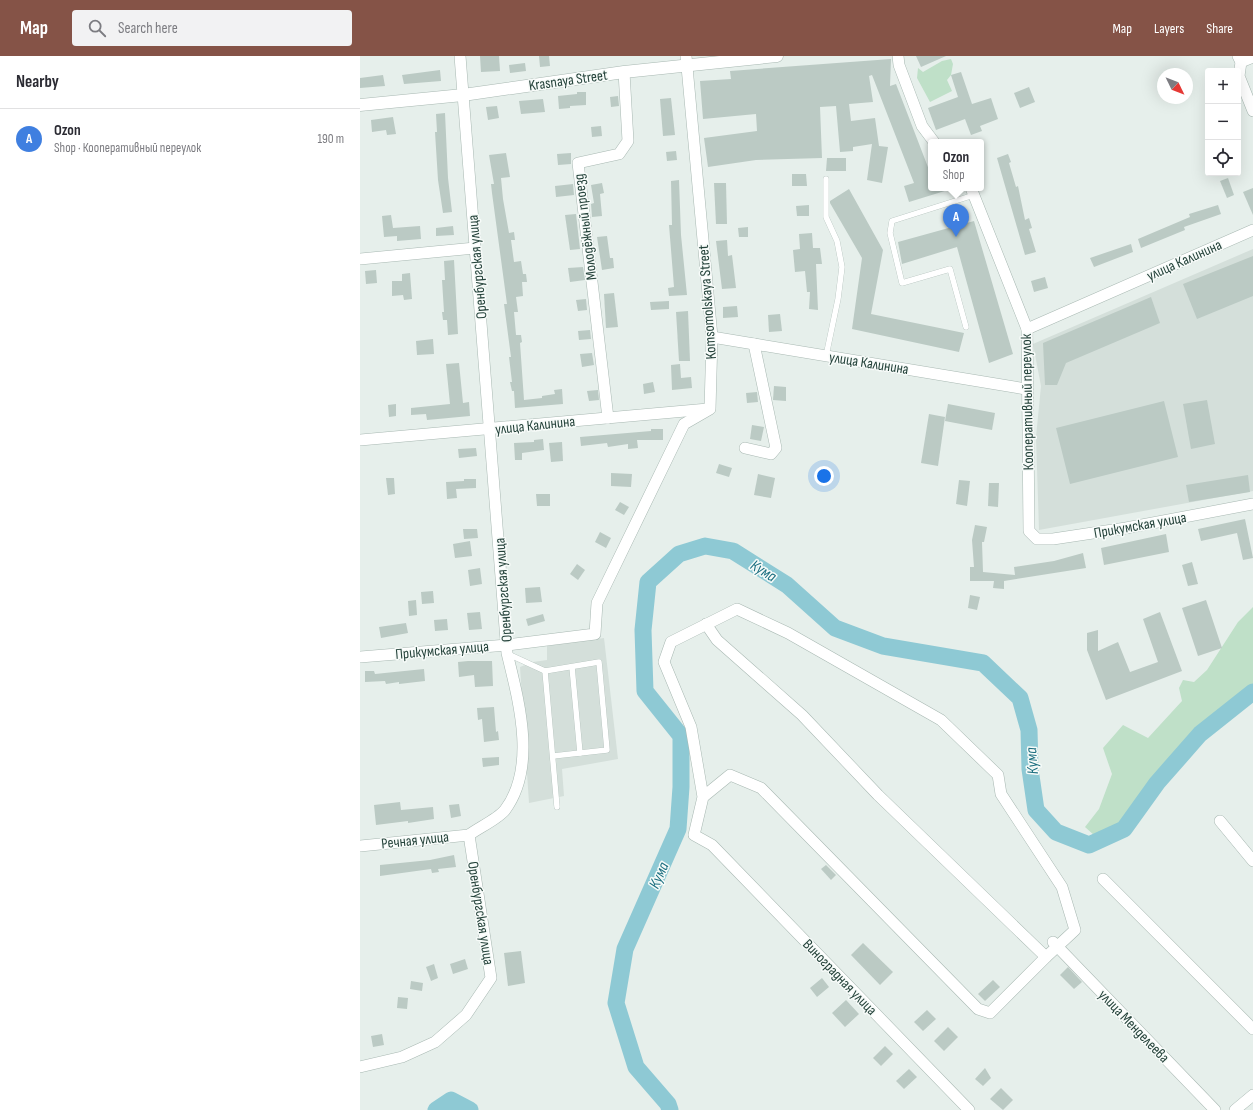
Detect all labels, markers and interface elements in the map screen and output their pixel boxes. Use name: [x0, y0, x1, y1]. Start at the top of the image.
search box: [72, 10, 352, 46]
text: Map: [20, 17, 48, 40]
icon: search: [86, 17, 108, 39]
text: Search here: [118, 19, 178, 38]
text: Map: [1112, 20, 1132, 37]
text: Layers: [1154, 20, 1184, 37]
text: Share: [1206, 20, 1233, 37]
street label: Krasnaya Street: [527, 66, 609, 95]
north arrow: [1157, 68, 1193, 104]
map controls: [1205, 68, 1241, 176]
button: +: [1205, 68, 1241, 104]
text: Nearby: [16, 72, 59, 92]
button: −: [1205, 104, 1241, 140]
text: Ozon: [54, 121, 81, 140]
text: A: [26, 131, 32, 147]
text: 190 m: [317, 131, 344, 147]
popup: [928, 139, 984, 191]
text: Shop · Кооперативный переулок: [54, 140, 201, 156]
button: locate: [1205, 140, 1241, 176]
text: Ozon: [943, 148, 969, 167]
text: Shop: [943, 167, 965, 183]
street label: Молодёжный проезд: [570, 173, 601, 281]
pin: A: [943, 204, 969, 237]
street label: Оренбургская улица: [463, 214, 492, 320]
street label: улица Калинина: [1144, 235, 1225, 285]
street label: Komsomolskaya Street: [694, 244, 721, 360]
street label: Кооперативный переулок: [1017, 333, 1038, 470]
street label: улица Калинина: [828, 348, 910, 379]
street label: улица Калинина: [494, 412, 576, 439]
your location: [814, 466, 834, 486]
street label: Прикумская улица: [1092, 508, 1188, 543]
street label: Оренбургская улица: [490, 537, 517, 643]
water label: Кума: [747, 556, 780, 587]
street label: Прикумская улица: [395, 637, 490, 664]
water label: Кума: [1022, 746, 1043, 775]
street label: Речная улица: [380, 827, 450, 853]
water label: Кума: [645, 859, 674, 892]
street label: Оренбургская улица: [463, 860, 498, 966]
street label: Виноградная улица: [799, 935, 881, 1020]
street label: улица Менделеева: [1094, 986, 1173, 1067]

